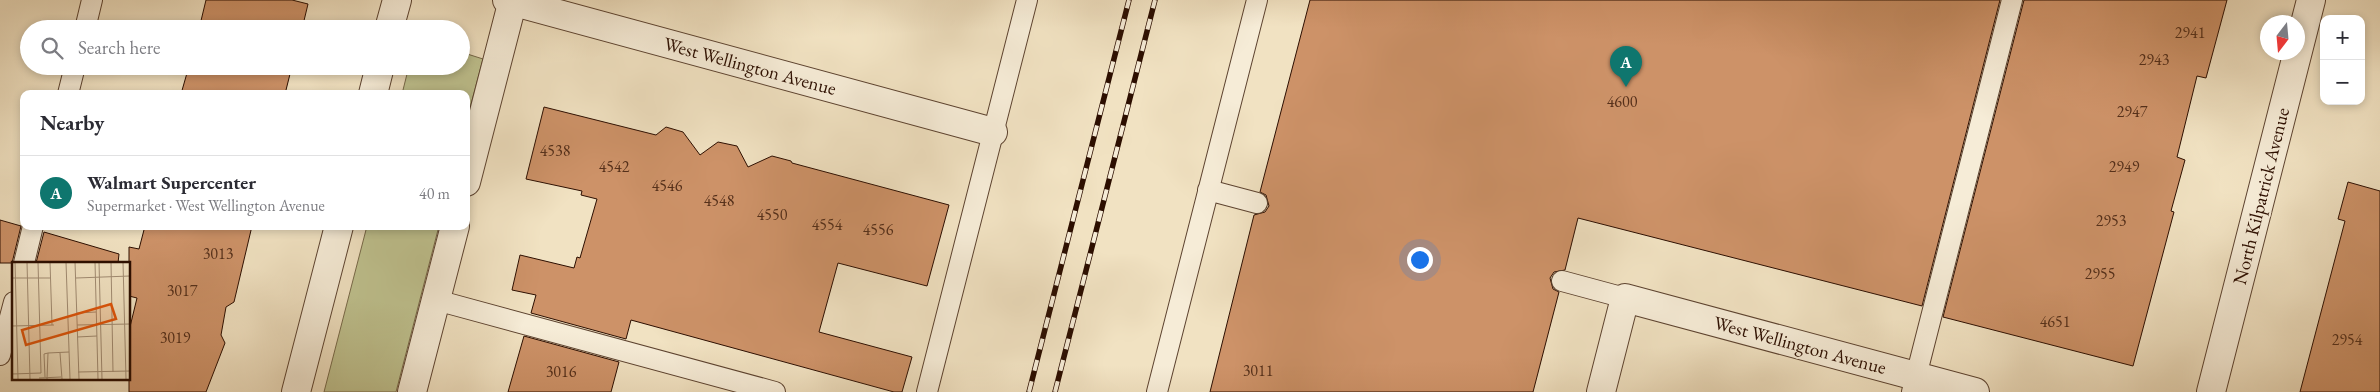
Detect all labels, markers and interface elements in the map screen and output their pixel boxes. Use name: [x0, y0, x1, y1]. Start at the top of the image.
north arrow: [2260, 15, 2305, 60]
map controls: [2320, 15, 2365, 105]
button: +: [2320, 15, 2365, 60]
search box: [20, 20, 470, 75]
house number: 2941: [2175, 22, 2205, 43]
street label: West Wellington Avenue: [661, 31, 839, 101]
icon: search: [38, 34, 66, 62]
text: Search here: [78, 35, 160, 60]
pin: A: [1610, 46, 1642, 87]
house number: 2943: [2139, 49, 2170, 70]
button: −: [2320, 60, 2365, 105]
house number: 4600: [1607, 91, 1638, 112]
house number: 2947: [2117, 101, 2148, 122]
street label: North Kilpatrick Avenue: [2227, 105, 2295, 287]
text: Nearby: [40, 109, 104, 136]
house number: 4538: [540, 140, 571, 161]
house number: 4542: [599, 156, 630, 177]
house number: 2949: [2109, 156, 2140, 177]
text: Walmart Supercenter: [87, 170, 256, 195]
house number: 4546: [652, 175, 683, 196]
text: A: [50, 183, 62, 204]
text: 40 m: [419, 183, 450, 204]
house number: 4548: [704, 190, 735, 211]
text: Supermarket · West Wellington Avenue: [87, 195, 325, 216]
house number: 4550: [757, 204, 788, 225]
house number: 2953: [2096, 210, 2127, 231]
house number: 4554: [812, 214, 843, 235]
house number: 4556: [863, 219, 894, 240]
house number: 3013: [203, 243, 234, 264]
your location: [1407, 247, 1433, 273]
inset map: [12, 262, 130, 380]
house number: 2955: [2085, 263, 2115, 284]
house number: 3017: [167, 280, 198, 301]
street label: West Wellington Avenue: [1711, 310, 1889, 380]
house number: 4651: [2040, 311, 2070, 332]
house number: 3019: [160, 327, 191, 348]
house number: 2954: [2332, 329, 2363, 350]
house number: 3011: [1243, 360, 1273, 381]
house number: 3016: [546, 361, 577, 382]

